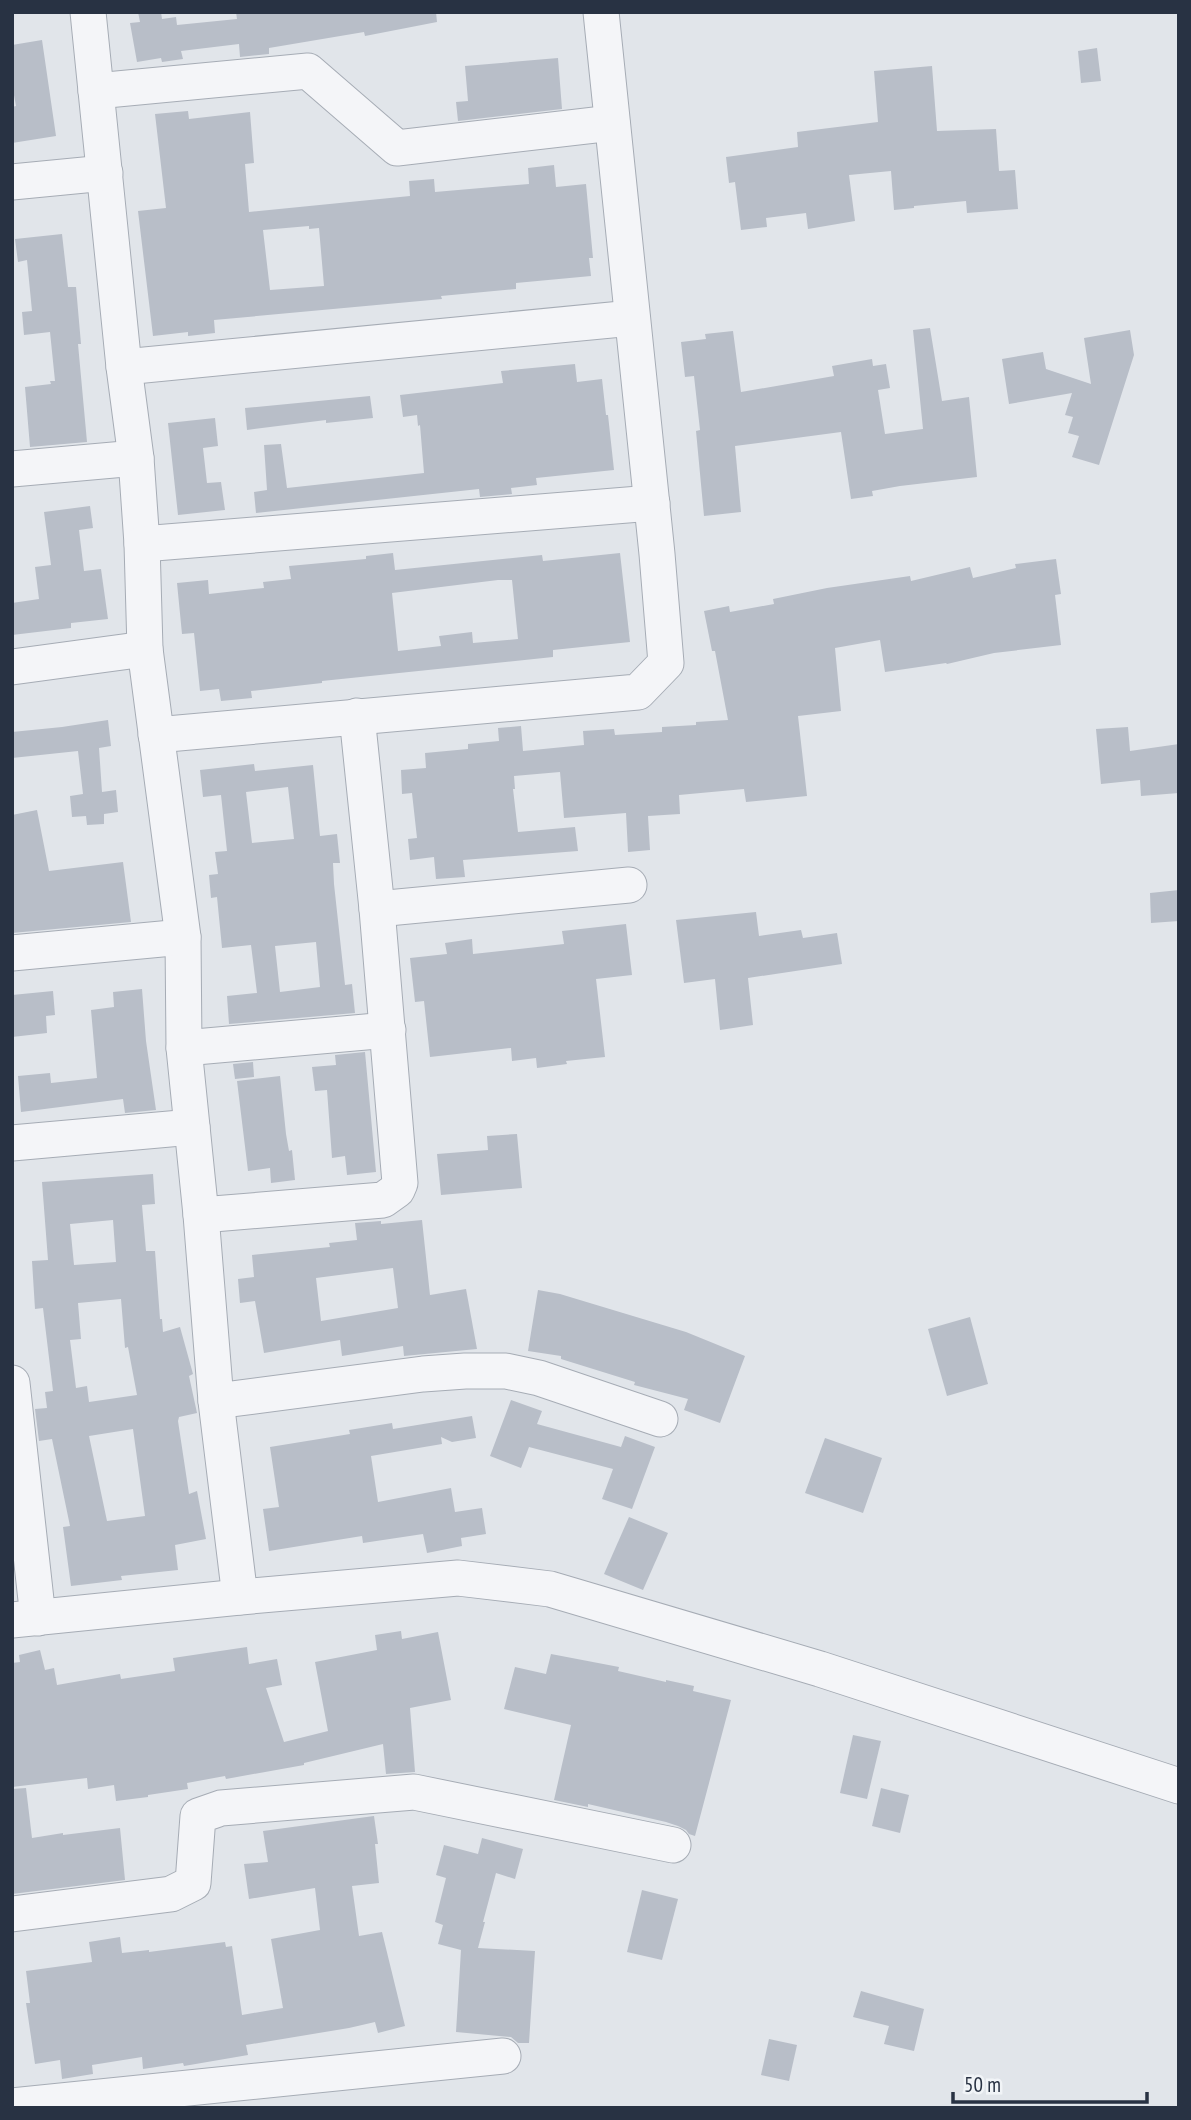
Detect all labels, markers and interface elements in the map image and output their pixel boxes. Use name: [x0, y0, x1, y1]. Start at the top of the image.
scale bar: [953, 2060, 1147, 2104]
text: 50 m: [964, 2071, 1001, 2098]

